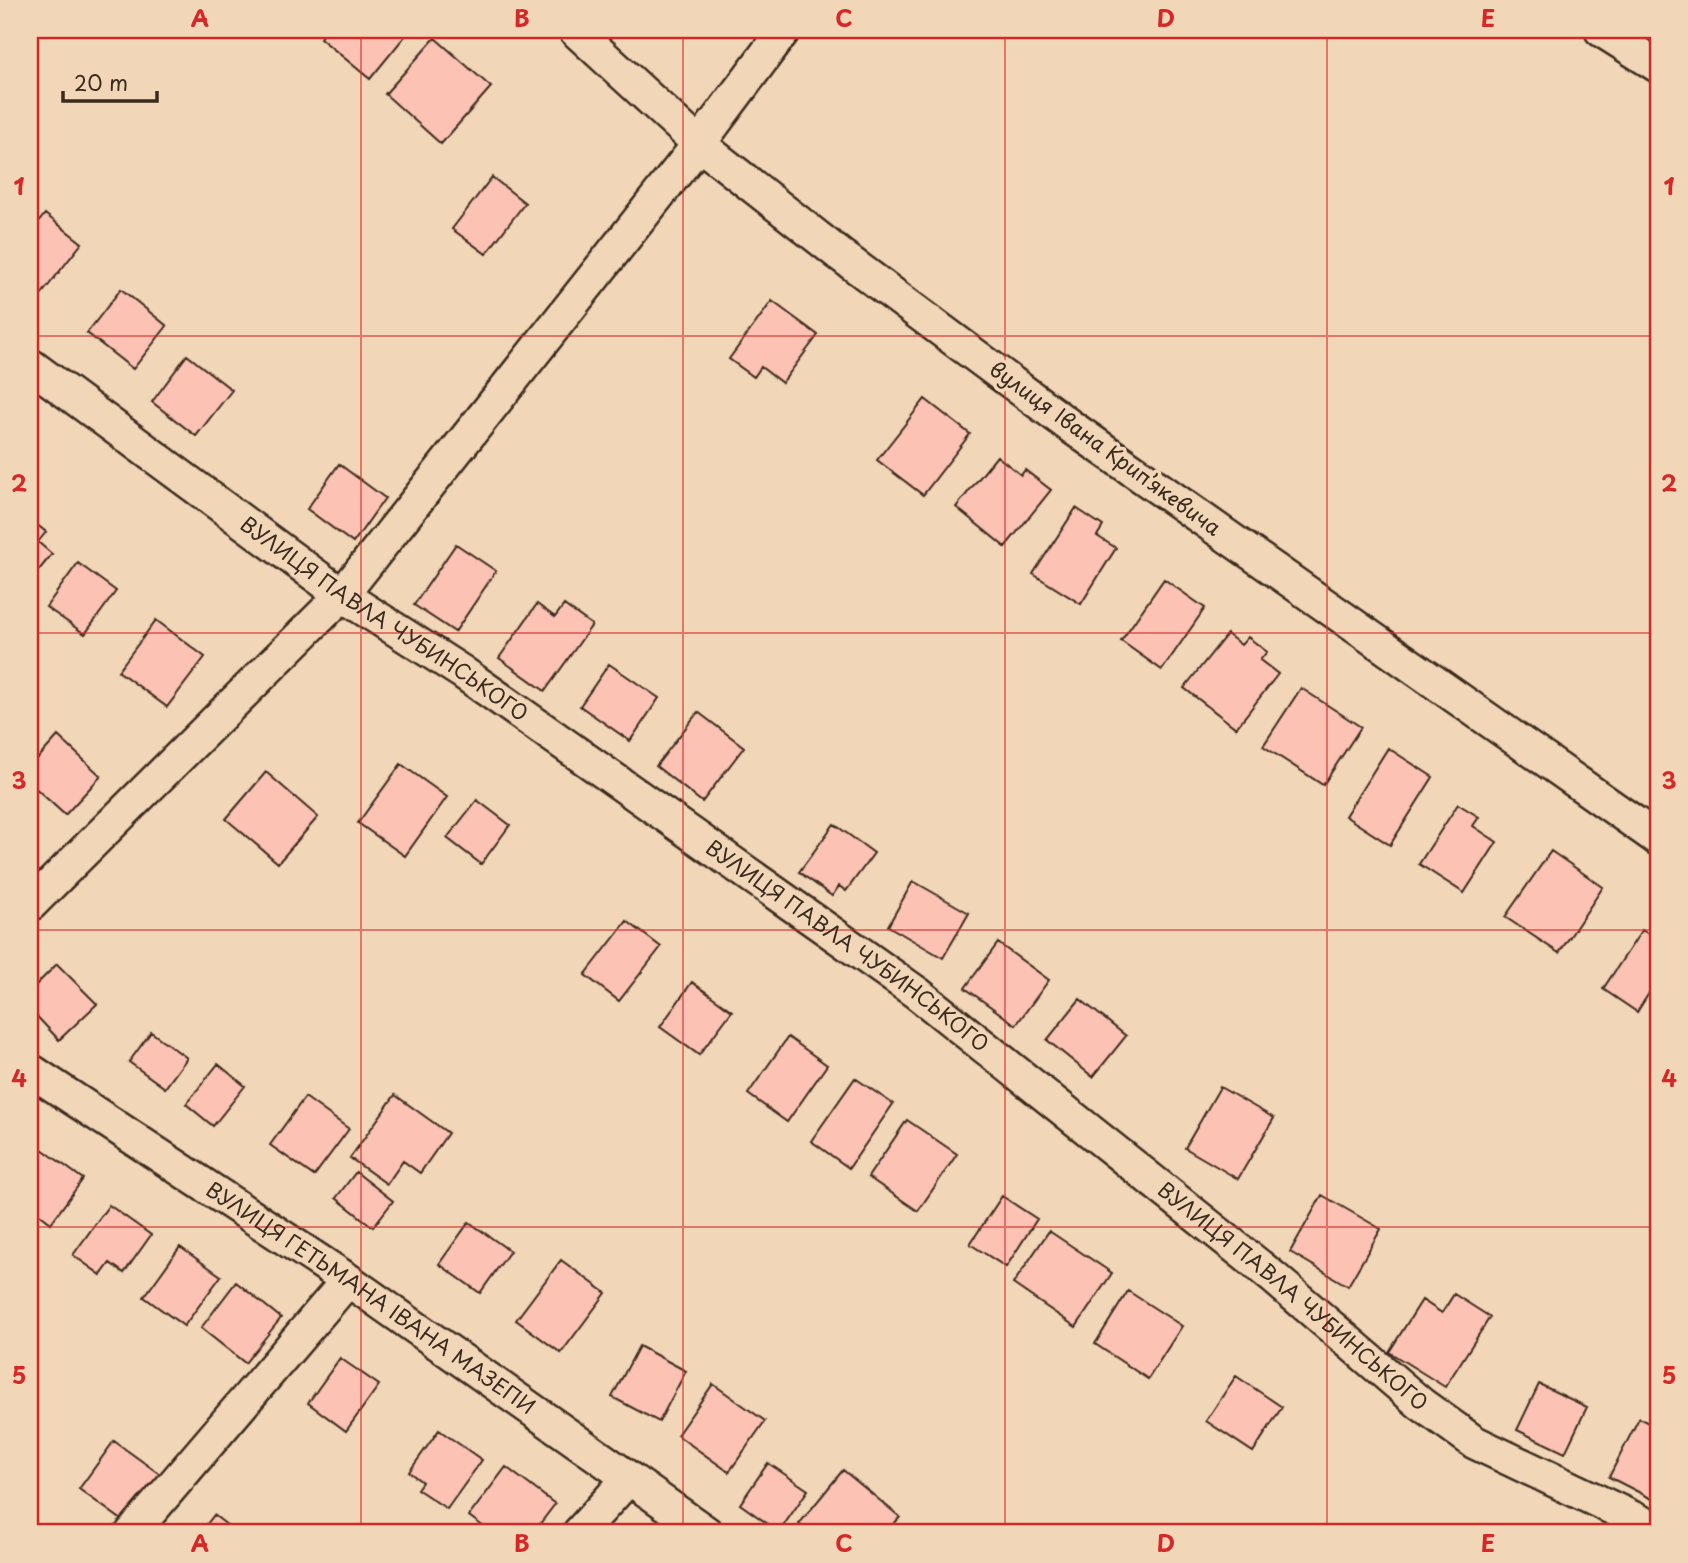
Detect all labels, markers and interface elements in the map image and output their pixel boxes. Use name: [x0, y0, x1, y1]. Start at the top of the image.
text: A: [191, 0, 209, 35]
text: B: [514, 0, 530, 35]
text: C: [835, 0, 853, 35]
text: D: [1157, 0, 1175, 35]
text: E: [1481, 0, 1495, 35]
scale bar: [63, 60, 158, 104]
text: 20 m: [74, 66, 128, 98]
text: 1: [14, 168, 25, 203]
text: 1: [1664, 168, 1675, 203]
street label: вулиця Івана Крипʼякевича: [984, 352, 1229, 543]
text: 2: [11, 465, 27, 500]
text: 2: [1661, 465, 1677, 500]
street label: ВУЛИЦЯ ПАВЛА ЧУБИНСЬКОГО: [234, 507, 536, 728]
text: 3: [11, 762, 27, 797]
text: 3: [1661, 762, 1677, 797]
street label: ВУЛИЦЯ ПАВЛА ЧУБИНСЬКОГО: [700, 831, 997, 1059]
text: 4: [11, 1060, 27, 1095]
text: 4: [1661, 1060, 1677, 1095]
street label: ВУЛИЦЯ ГЕТЬМАНА ІВАНА МАЗЕПИ: [200, 1173, 543, 1421]
street label: ВУЛИЦЯ ПАВЛА ЧУБИНСЬКОГО: [1152, 1173, 1436, 1417]
text: 5: [12, 1357, 26, 1392]
text: 5: [1662, 1357, 1676, 1392]
text: A: [191, 1525, 209, 1560]
text: B: [514, 1525, 530, 1560]
text: C: [835, 1525, 853, 1560]
text: D: [1157, 1525, 1175, 1560]
text: E: [1481, 1525, 1495, 1560]

